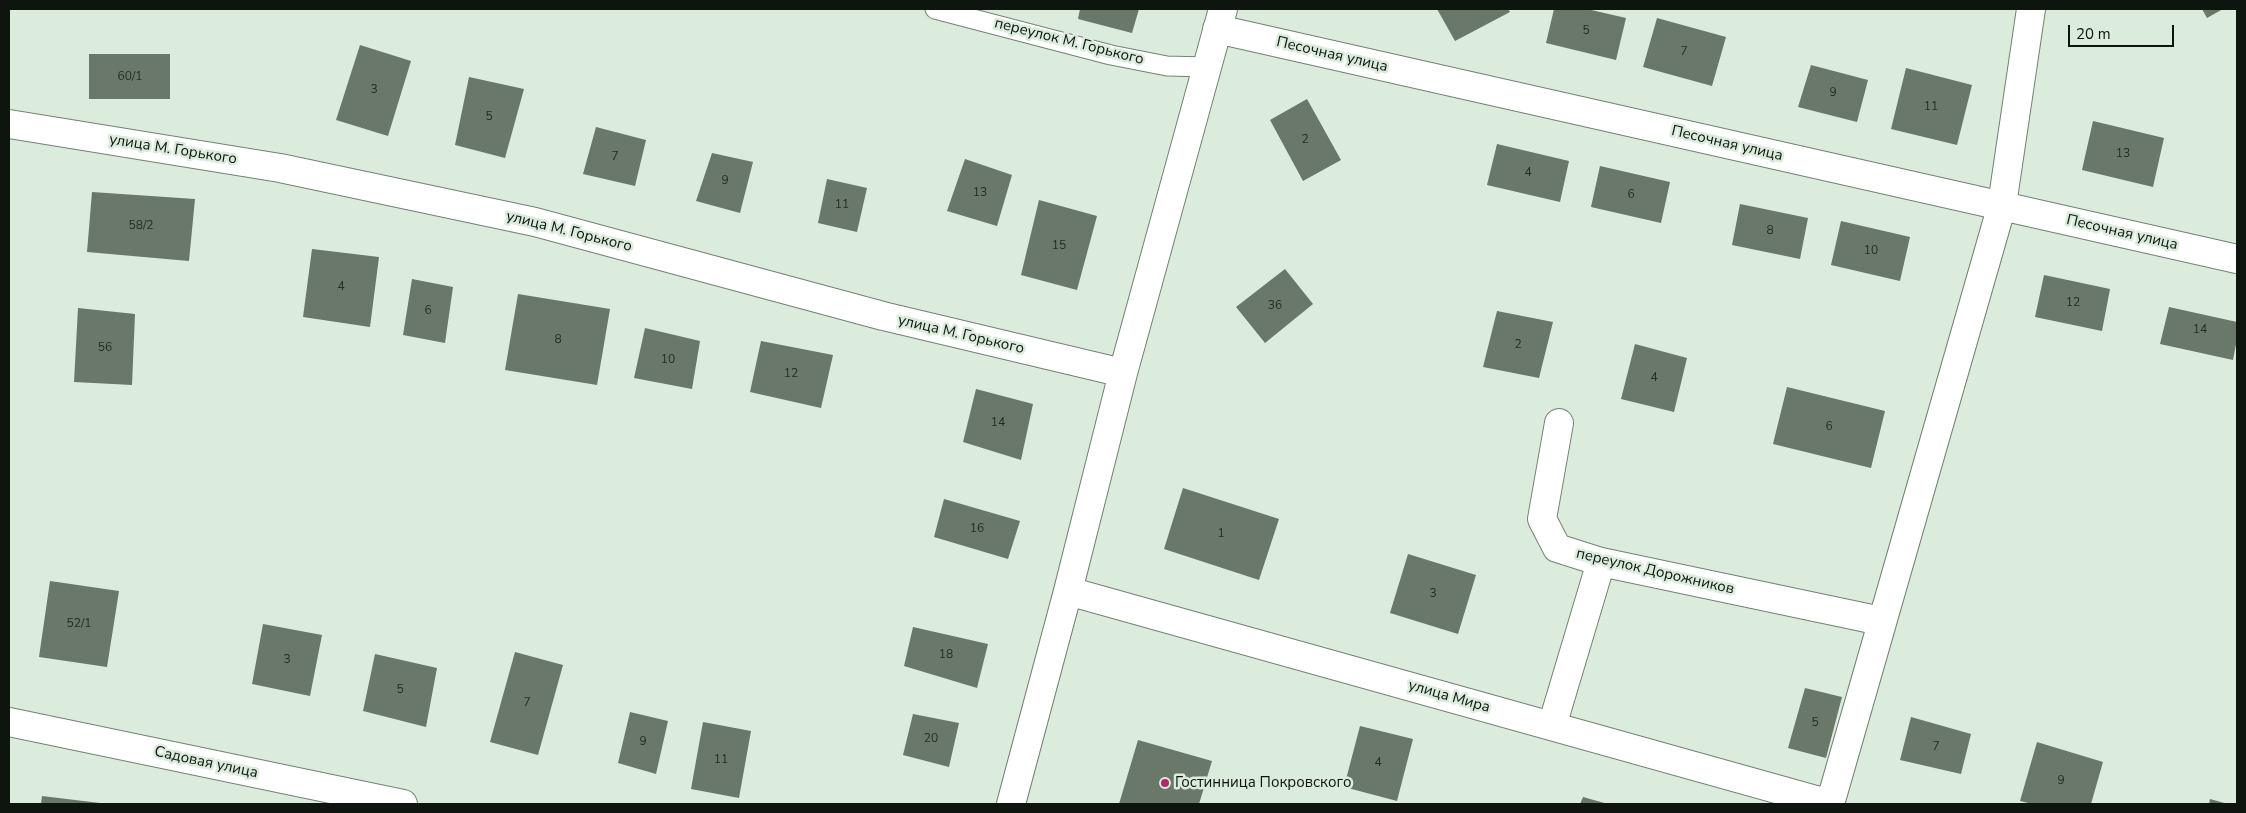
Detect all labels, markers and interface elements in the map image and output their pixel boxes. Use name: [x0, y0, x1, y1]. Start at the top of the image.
street label: переулок М. Горького: [992, 15, 1146, 69]
scale bar: [2071, 15, 2177, 47]
house number: 5: [1582, 24, 1590, 38]
text: 20 m: [2076, 24, 2111, 44]
street label: Песочная улица: [1274, 33, 1390, 77]
house number: 7: [1680, 45, 1688, 59]
house number: 60/1: [118, 70, 142, 84]
house number: 3: [370, 83, 378, 97]
house number: 9: [1829, 86, 1837, 100]
house number: 11: [1924, 100, 1938, 114]
house number: 5: [485, 110, 493, 124]
street label: Песочная улица: [1669, 122, 1785, 166]
street label: улица М. Горького: [108, 131, 238, 169]
house number: 2: [1301, 133, 1309, 147]
house number: 13: [2116, 147, 2130, 161]
house number: 7: [611, 150, 619, 164]
house number: 4: [1524, 166, 1532, 180]
house number: 9: [721, 174, 729, 188]
house number: 13: [973, 186, 987, 200]
house number: 6: [1627, 188, 1635, 202]
house number: 11: [835, 198, 849, 212]
street label: улица М. Горького: [504, 208, 634, 256]
street label: Песочная улица: [2064, 211, 2180, 255]
house number: 58/2: [129, 219, 153, 233]
house number: 8: [1766, 224, 1774, 238]
house number: 15: [1052, 239, 1066, 253]
house number: 10: [1864, 244, 1878, 258]
house number: 4: [337, 280, 345, 294]
house number: 12: [2066, 296, 2080, 310]
house number: 36: [1268, 299, 1282, 313]
house number: 6: [424, 304, 432, 318]
street label: улица М. Горького: [896, 312, 1026, 358]
house number: 14: [2193, 323, 2207, 337]
house number: 8: [554, 333, 562, 347]
house number: 2: [1514, 338, 1522, 352]
house number: 56: [98, 341, 112, 355]
house number: 10: [661, 353, 675, 367]
house number: 12: [784, 367, 798, 381]
house number: 4: [1650, 371, 1658, 385]
house number: 14: [991, 416, 1005, 430]
house number: 6: [1825, 420, 1833, 434]
house number: 16: [970, 522, 984, 536]
house number: 1: [1217, 527, 1225, 541]
street label: переулок Дорожников: [1574, 545, 1736, 599]
house number: 3: [1429, 587, 1437, 601]
house number: 52/1: [67, 617, 91, 631]
house number: 18: [939, 648, 953, 662]
house number: 3: [283, 653, 291, 667]
street label: улица Мира: [1406, 677, 1492, 717]
house number: 5: [396, 683, 404, 697]
house number: 7: [523, 696, 531, 710]
house number: 5: [1811, 716, 1819, 730]
house number: 20: [924, 732, 938, 746]
house number: 9: [639, 735, 647, 749]
house number: 7: [1932, 740, 1940, 754]
street label: Садовая улица: [153, 743, 259, 783]
house number: 11: [714, 753, 728, 767]
house number: 4: [1374, 756, 1382, 770]
place label: Гостинница Покровского: [1175, 774, 1351, 792]
house number: 9: [2057, 774, 2065, 788]
marker: Гостинница Покровского: [1159, 777, 1171, 789]

